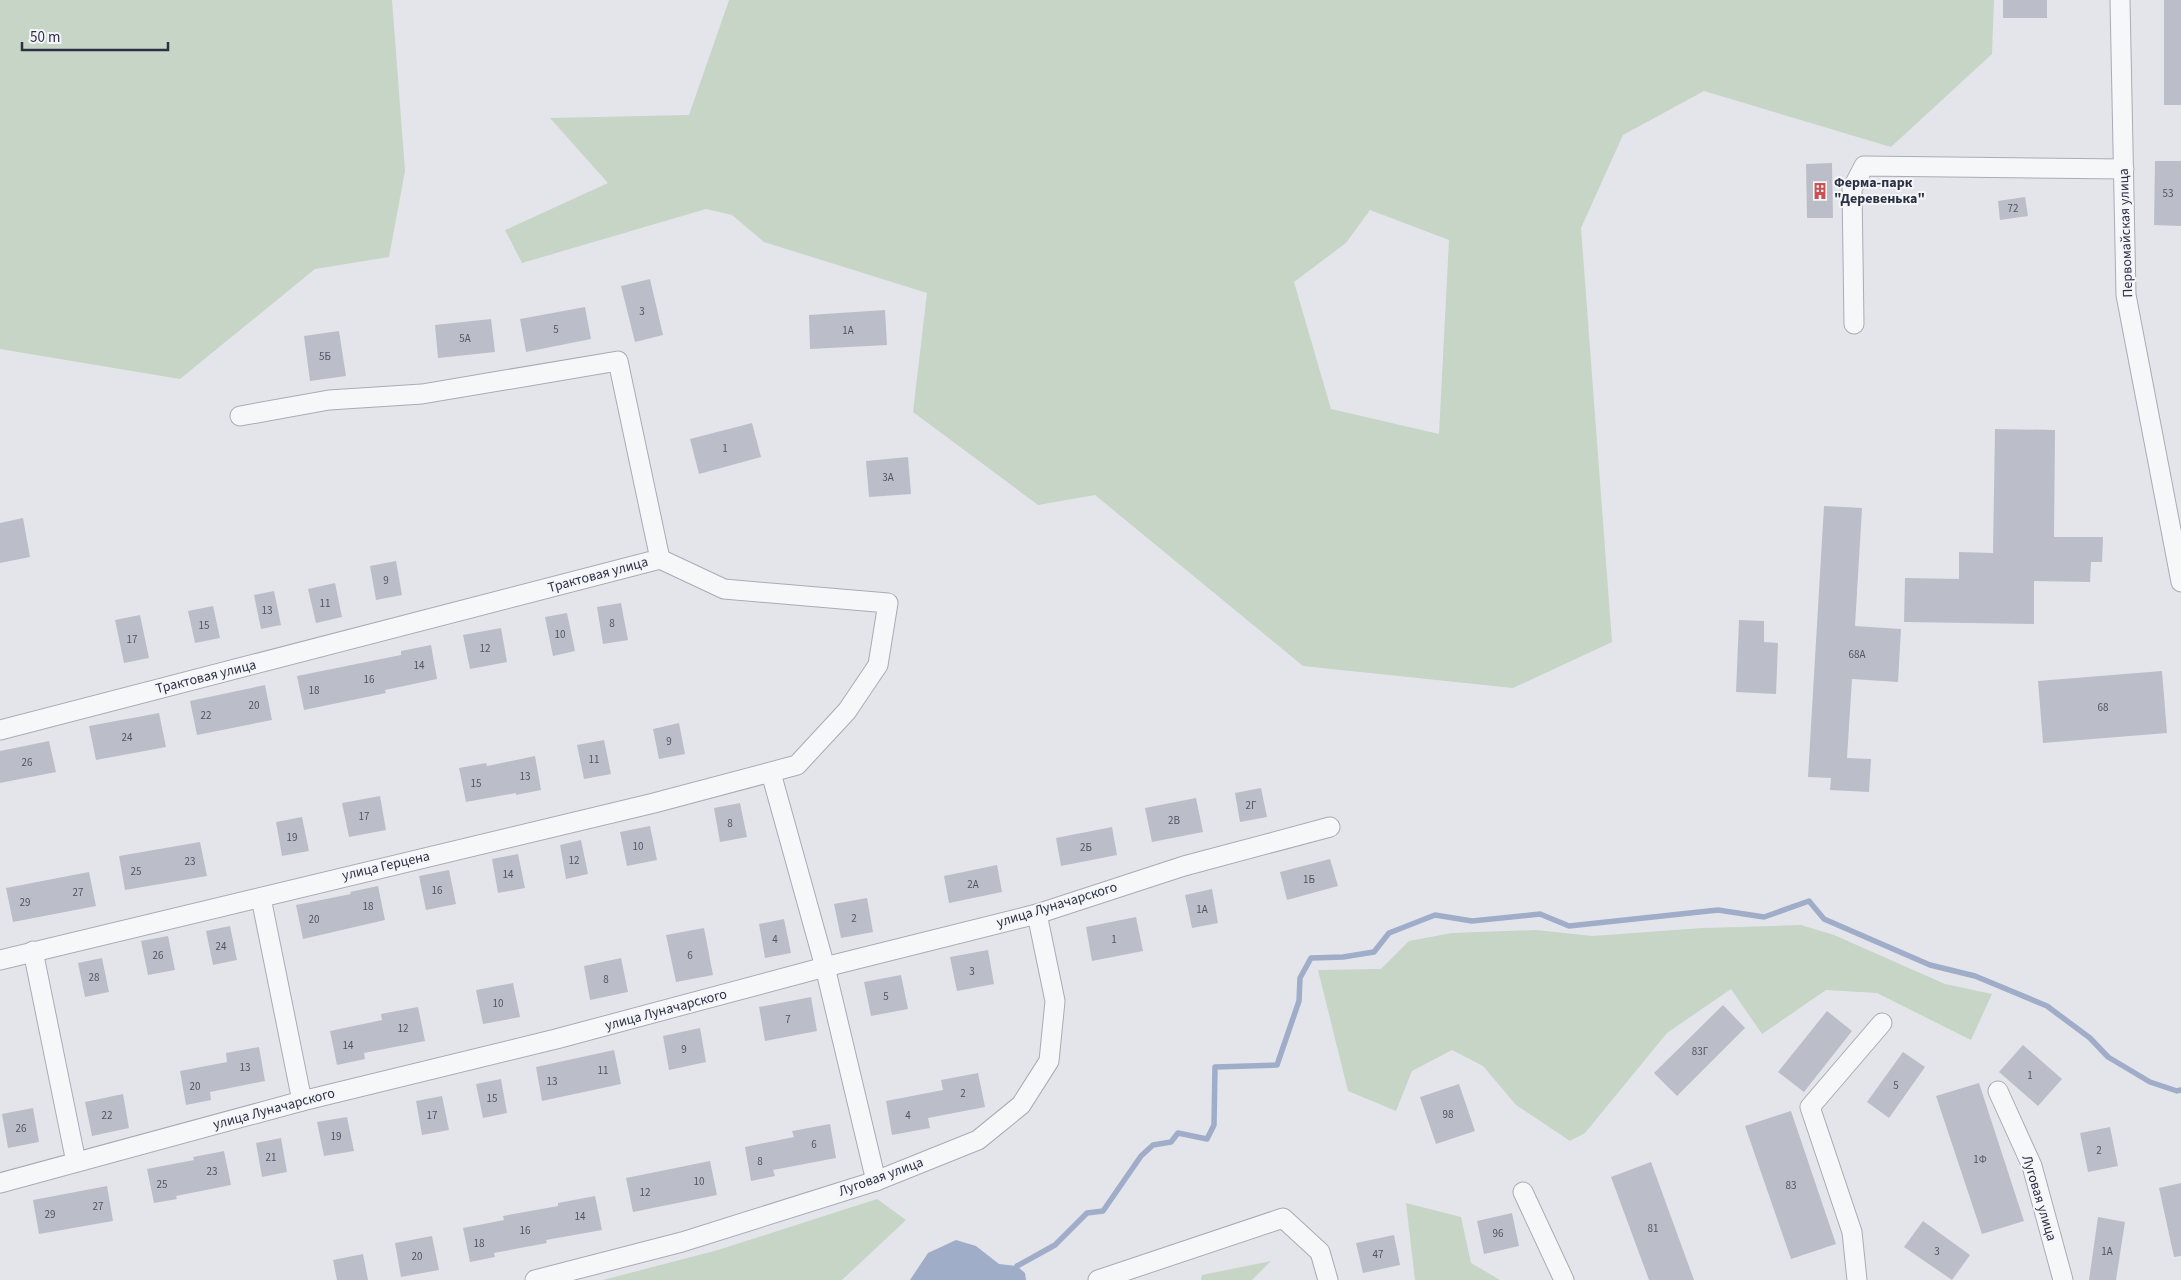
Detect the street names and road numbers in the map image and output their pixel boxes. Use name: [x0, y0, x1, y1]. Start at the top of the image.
street label: Первомайская улица: [2114, 168, 2138, 298]
street label: Трактовая улица: [546, 552, 650, 598]
street label: Трактовая улица: [154, 655, 258, 699]
street label: улица Герцена: [340, 846, 432, 886]
street label: улица Луначарского: [994, 877, 1120, 933]
street label: улица Луначарского: [603, 984, 729, 1036]
street label: улица Луначарского: [211, 1083, 337, 1135]
street label: Луговая улица: [836, 1152, 926, 1202]
street label: Луговая улица: [2016, 1153, 2062, 1243]

